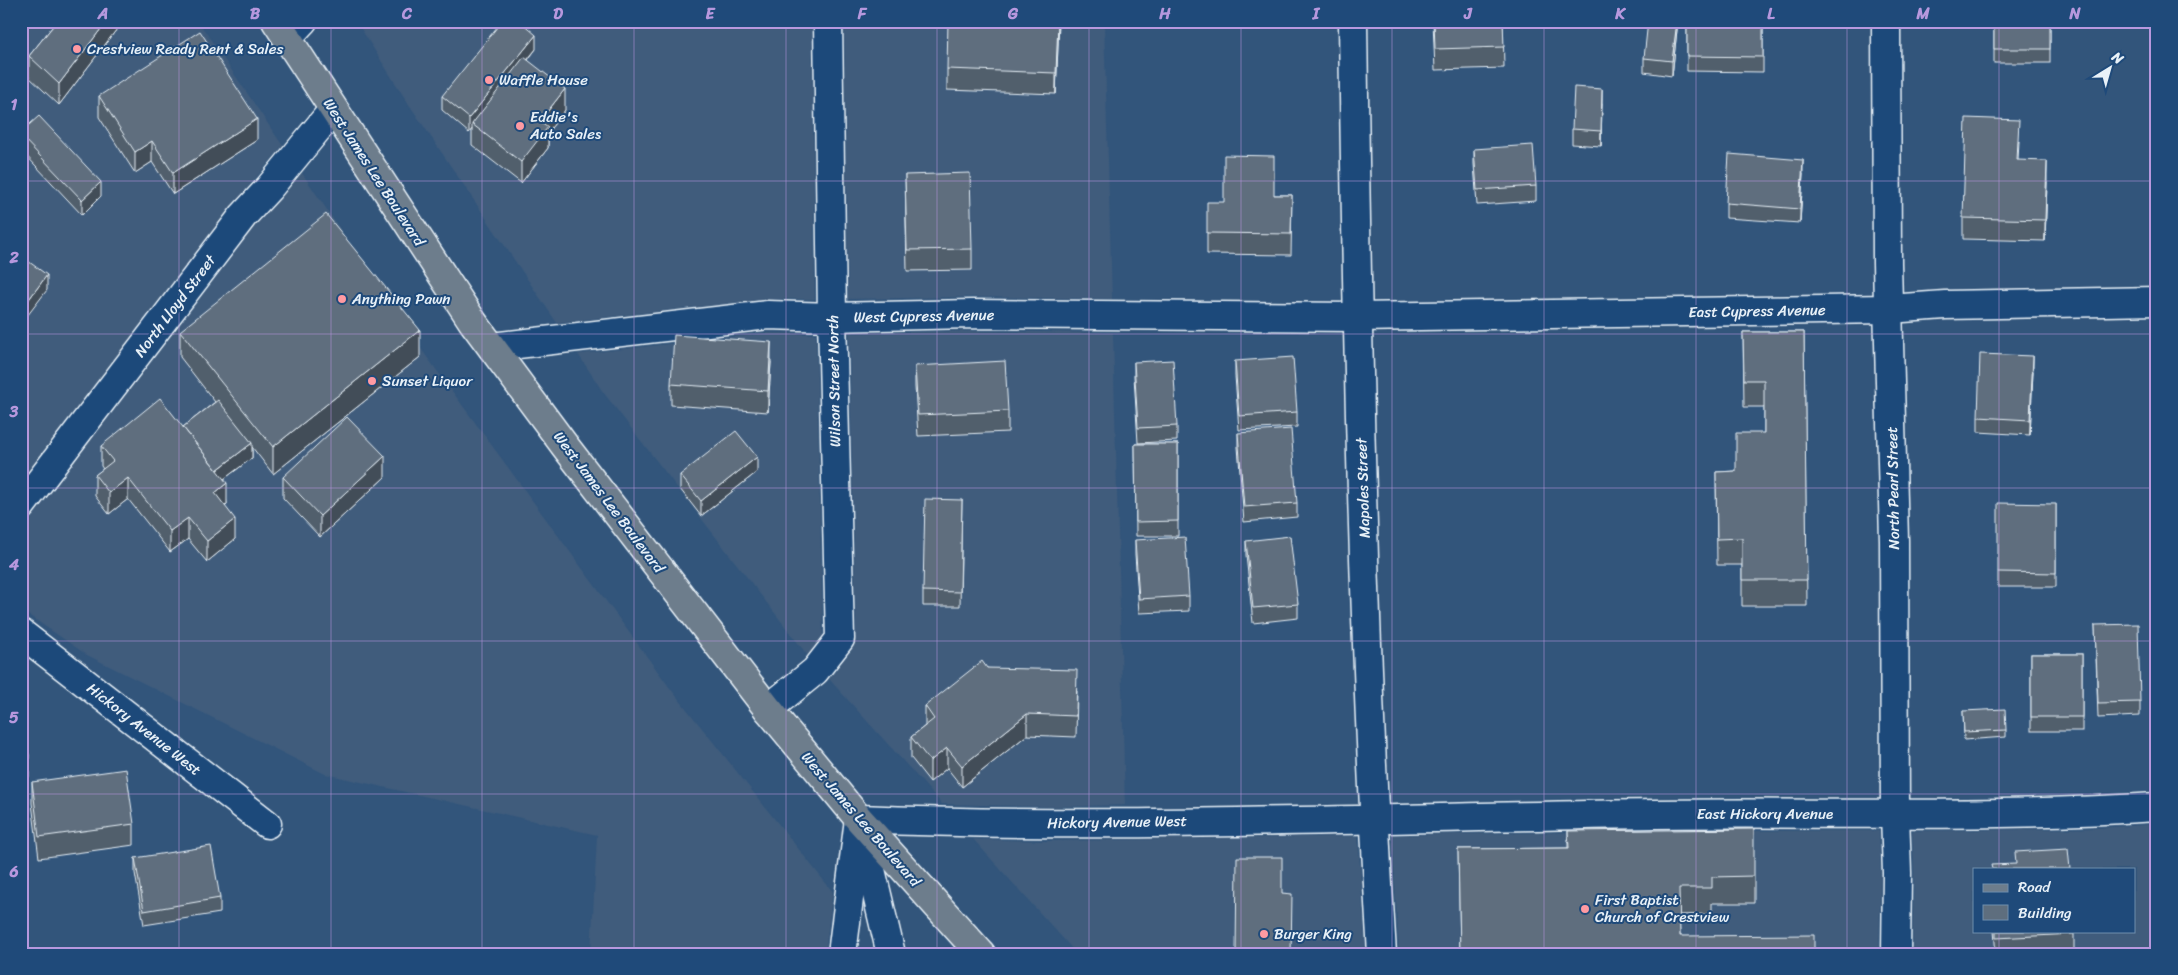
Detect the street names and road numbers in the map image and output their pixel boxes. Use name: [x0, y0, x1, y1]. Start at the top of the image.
street label: West James Lee Boulevard: [316, 93, 432, 252]
street label: North Lloyd Street: [128, 248, 223, 363]
street label: East Cypress Avenue: [1688, 297, 1826, 325]
street label: West Cypress Avenue: [853, 302, 995, 330]
street label: Wilson Street North: [820, 315, 848, 447]
street label: West James Lee Boulevard: [547, 425, 672, 580]
street label: North Pearl Street: [1879, 426, 1907, 550]
street label: Mapoles Street: [1348, 436, 1378, 539]
street label: Hickory Avenue West: [81, 676, 207, 783]
street label: West James Lee Boulevard: [795, 745, 928, 893]
street label: East Hickory Avenue: [1697, 801, 1833, 827]
street label: Hickory Avenue West: [1047, 808, 1188, 836]

